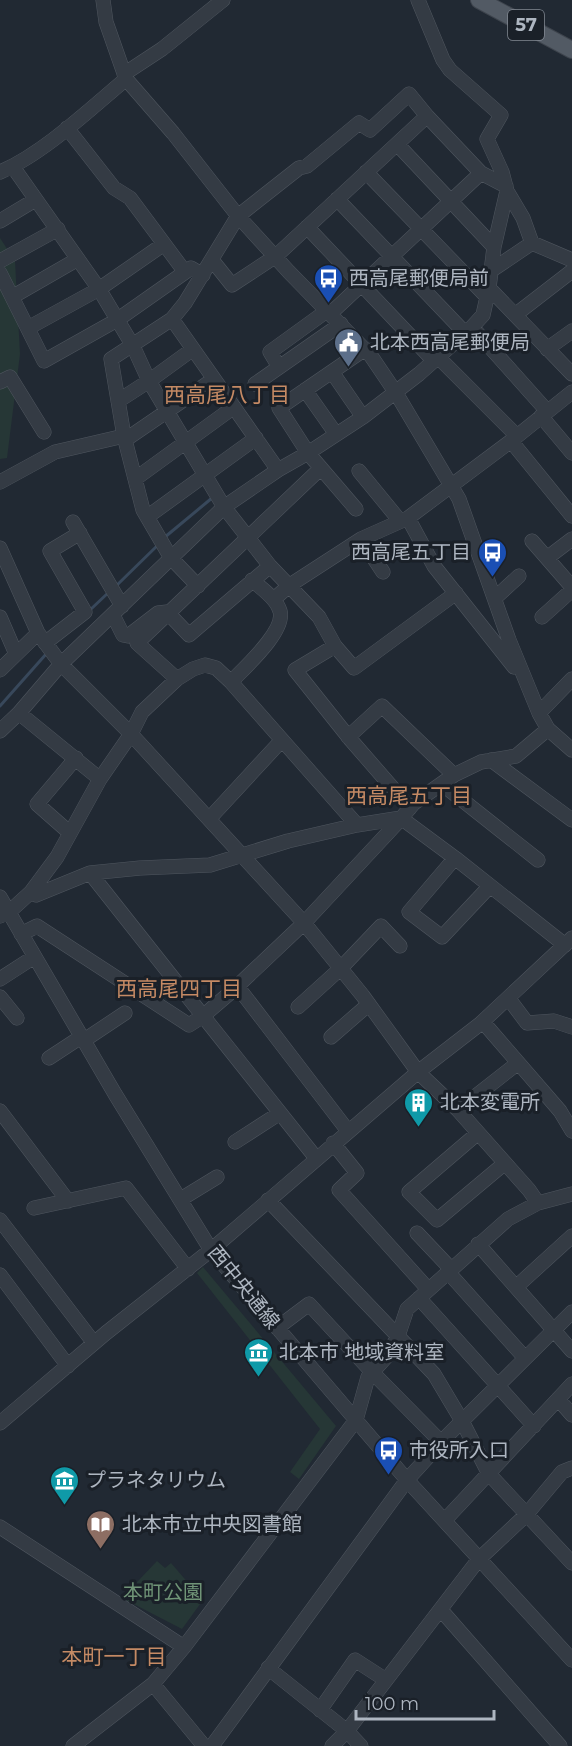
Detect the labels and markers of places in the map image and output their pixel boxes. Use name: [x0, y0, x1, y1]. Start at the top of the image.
bus stop icon: 西高尾郵便局前: [312, 262, 344, 304]
place label: 西高尾郵便局前: [349, 266, 489, 290]
public building icon: 北本西高尾郵便局: [333, 326, 365, 368]
place label: 北本西高尾郵便局: [370, 330, 530, 354]
bus stop icon: 西高尾五丁目: [476, 536, 508, 578]
place label: 西高尾五丁目: [351, 540, 471, 564]
building icon: 北本変電所: [403, 1086, 435, 1128]
place label: 北本変電所: [440, 1090, 540, 1114]
museum icon: 北本市 地域資料室: [242, 1336, 274, 1378]
place label: 北本市 地域資料室: [279, 1340, 444, 1364]
bus stop icon: 市役所入口: [372, 1434, 404, 1476]
place label: 市役所入口: [409, 1438, 509, 1462]
museum icon: プラネタリウム: [49, 1464, 81, 1506]
place label: プラネタリウム: [86, 1468, 226, 1492]
library icon: 北本市立中央図書館: [85, 1508, 117, 1550]
place label: 北本市立中央図書館: [122, 1512, 302, 1536]

